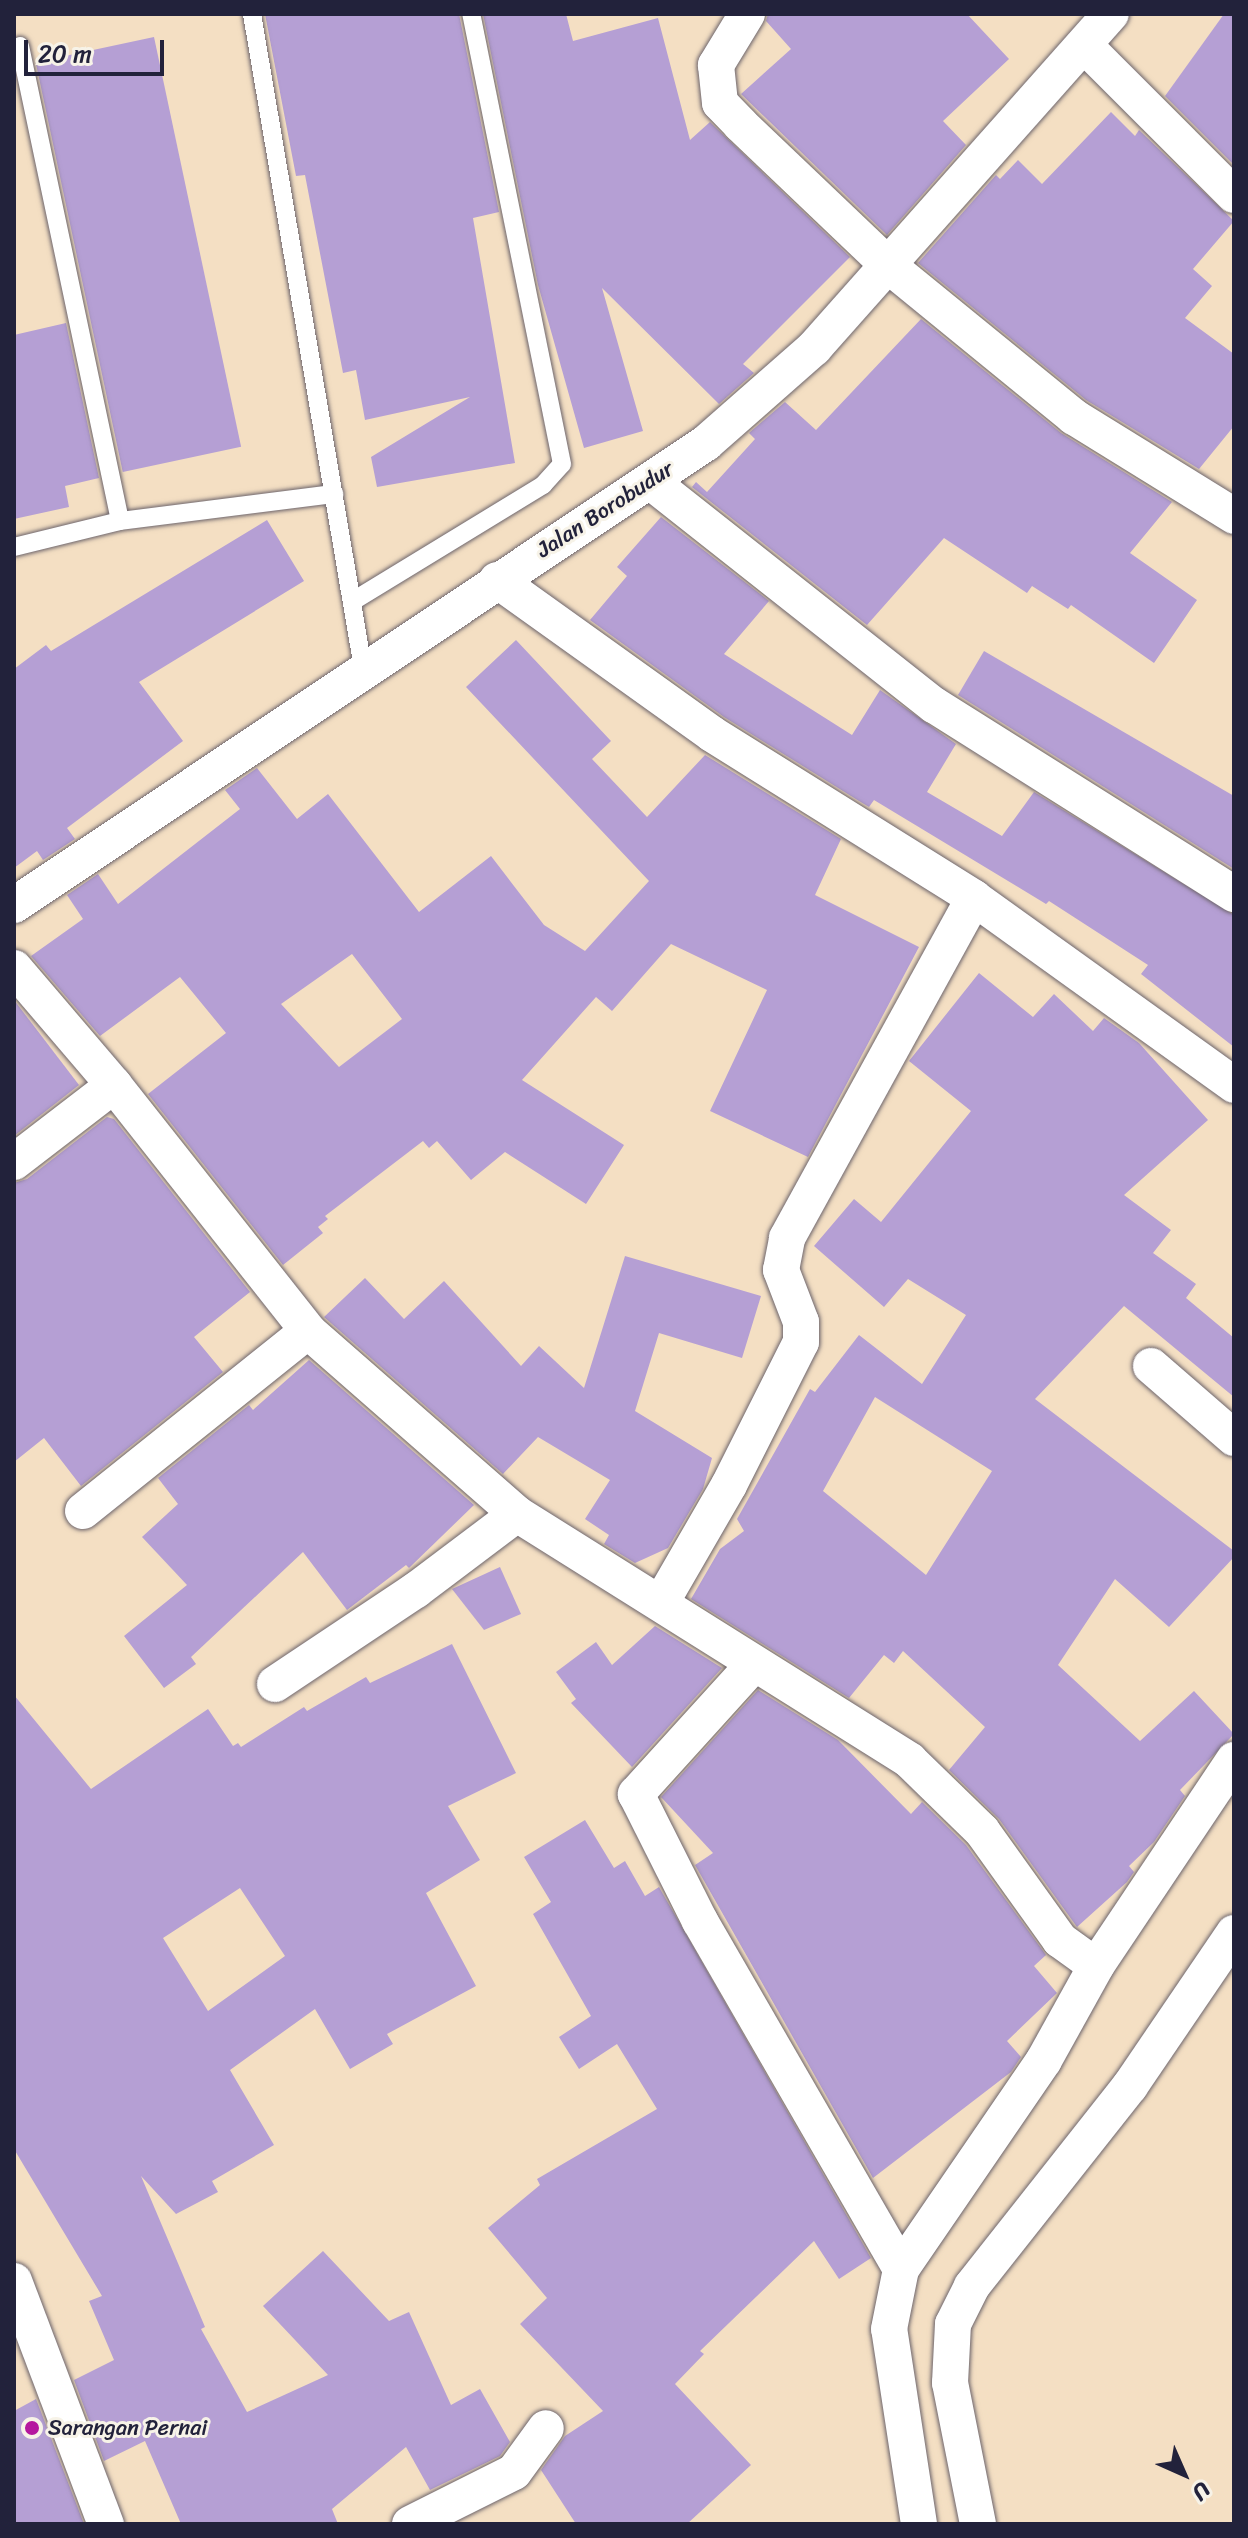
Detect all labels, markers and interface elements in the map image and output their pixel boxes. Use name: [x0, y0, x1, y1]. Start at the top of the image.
scale bar: [28, 24, 168, 74]
text: 20 m: [38, 33, 92, 75]
street label: Jalan Borobudur: [532, 455, 678, 563]
place label: Sarangan Pernai: [48, 2415, 207, 2441]
marker: Sarangan Pernai: [23, 2419, 41, 2437]
north arrow: [1144, 2434, 1224, 2514]
text: U: [1182, 2472, 1220, 2510]

